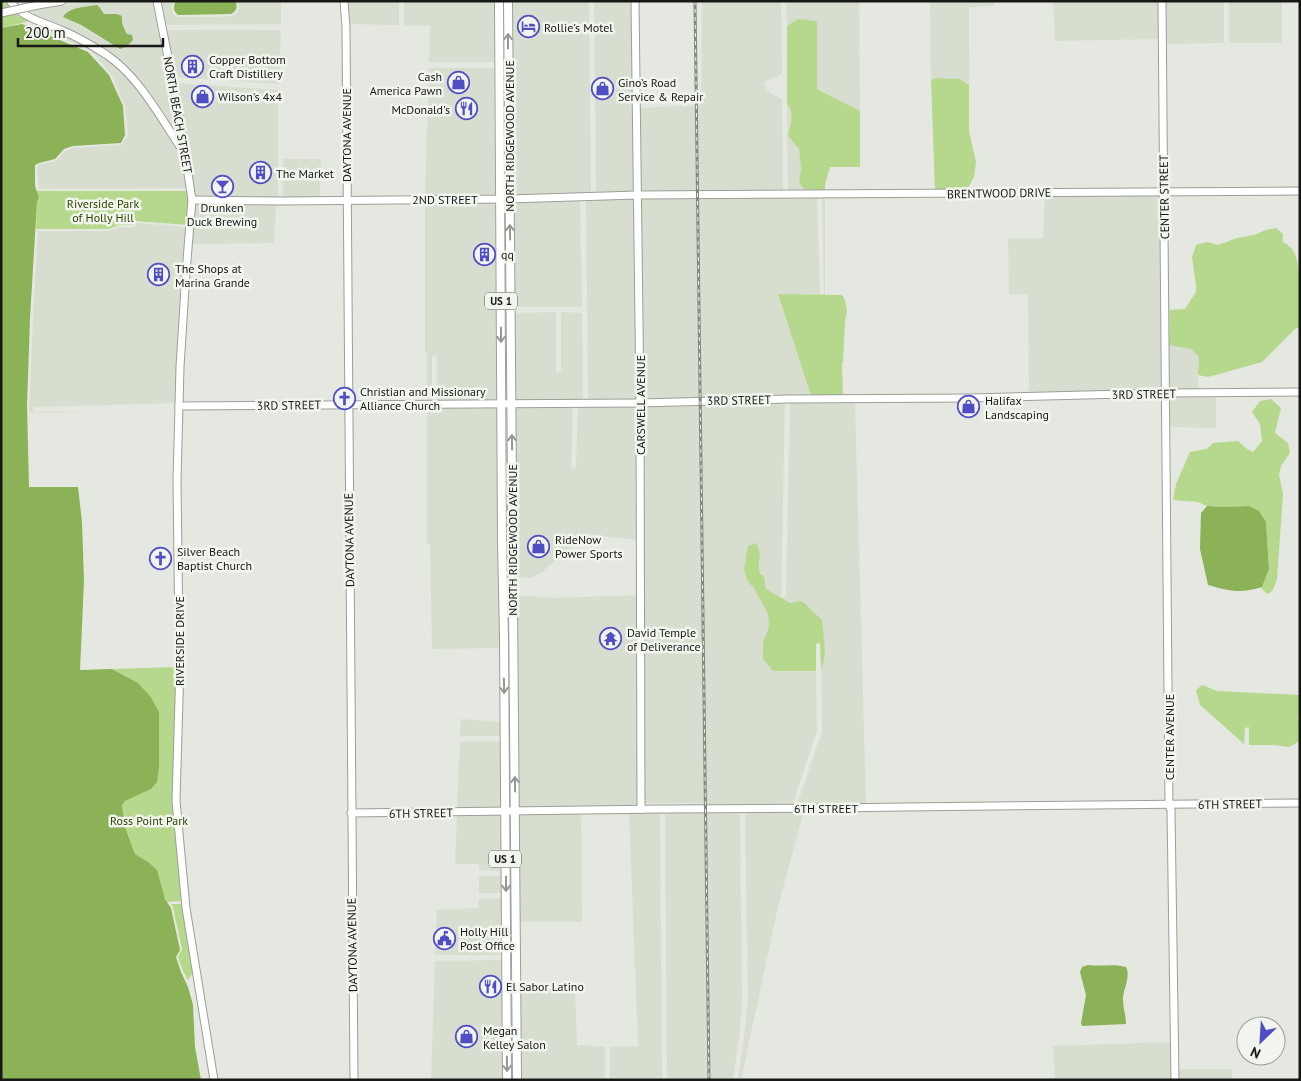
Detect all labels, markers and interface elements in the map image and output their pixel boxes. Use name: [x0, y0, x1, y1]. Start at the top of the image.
scale bar: [18, 15, 162, 47]
hotel icon: Rollie's Motel: [516, 15, 540, 39]
place label: Rollie's Motel: [544, 20, 613, 35]
text: 200 m: [25, 23, 66, 42]
one-way arrow: [504, 34, 513, 50]
place label: Copper Bottom Craft Distillery: [209, 52, 286, 81]
building icon: Copper Bottom Craft Distillery: [181, 54, 205, 78]
street label: NORTH BEACH STREET: [160, 55, 196, 175]
street label: NORTH RIDGEWOOD AVENUE: [502, 60, 517, 212]
place label: Cash America Pawn: [370, 69, 442, 98]
shop icon: Cash America Pawn: [446, 71, 470, 95]
place label: Gino’s Road Service & Repair: [618, 75, 703, 104]
shop icon: Gino’s Road Service & Repair: [590, 77, 614, 101]
shop icon: Wilson's 4x4: [190, 84, 214, 108]
street label: DAYTONA AVENUE: [339, 88, 354, 182]
place label: Wilson's 4x4: [218, 89, 283, 104]
restaurant icon: McDonald's: [454, 97, 478, 121]
place label: McDonald's: [391, 102, 450, 117]
street label: CENTER STREET: [1156, 154, 1172, 239]
building icon: The Market: [248, 161, 272, 185]
place label: The Market: [276, 166, 334, 181]
bar icon: Drunken Duck Brewing: [210, 174, 234, 198]
street label: BRENTWOOD DRIVE: [947, 185, 1051, 201]
street label: 2ND STREET: [412, 192, 478, 207]
park label: Riverside Park of Holly Hill: [67, 196, 139, 225]
place label: Drunken Duck Brewing: [187, 200, 257, 229]
one-way arrow: [505, 225, 515, 241]
building icon: qq: [473, 242, 497, 266]
place label: qq: [501, 247, 514, 262]
place label: The Shops at Marina Grande: [175, 261, 250, 290]
building icon: The Shops at Marina Grande: [147, 263, 171, 287]
road number: US 1: [485, 292, 517, 310]
one-way arrow: [496, 326, 506, 343]
street label: CARSWELL AVENUE: [633, 355, 648, 455]
place label: Christian and Missionary Alliance Church: [360, 384, 486, 413]
church icon: Christian and Missionary Alliance Church: [332, 386, 356, 410]
street label: 3RD STREET: [1112, 386, 1177, 402]
street label: 3RD STREET: [707, 392, 772, 408]
place label: Halifax Landscaping: [985, 393, 1049, 422]
shop icon: Halifax Landscaping: [957, 395, 981, 419]
street label: 3RD STREET: [257, 397, 322, 413]
one-way arrow: [507, 435, 517, 451]
street label: NORTH RIDGEWOOD AVENUE: [505, 464, 520, 616]
street label: DAYTONA AVENUE: [341, 493, 357, 587]
place label: RideNow Power Sports: [555, 532, 623, 561]
shop icon: RideNow Power Sports: [527, 534, 551, 558]
place label: Silver Beach Baptist Church: [177, 544, 252, 573]
church icon: Silver Beach Baptist Church: [149, 546, 173, 570]
street label: RIVERSIDE DRIVE: [172, 596, 187, 686]
place label: David Temple of Deliverance: [627, 625, 701, 654]
temple icon: David Temple of Deliverance: [599, 627, 623, 651]
one-way arrow: [499, 678, 509, 694]
street label: CENTER AVENUE: [1162, 694, 1177, 780]
one-way arrow: [510, 776, 519, 792]
street label: 6TH STREET: [1198, 796, 1263, 812]
street label: 6TH STREET: [794, 801, 858, 816]
street label: 6TH STREET: [389, 805, 454, 821]
park label: Ross Point Park: [110, 813, 188, 828]
road number: US 1: [489, 851, 521, 868]
one-way arrow: [501, 876, 510, 892]
street label: DAYTONA AVENUE: [344, 898, 360, 992]
place label: Holly Hill Post Office: [460, 924, 515, 953]
public building icon: Holly Hill Post Office: [432, 926, 456, 950]
restaurant icon: El Sabor Latino: [478, 974, 502, 998]
place label: El Sabor Latino: [506, 979, 584, 994]
north arrow: [1236, 1016, 1286, 1066]
place label: Megan Kelley Salon: [483, 1023, 546, 1052]
shop icon: Megan Kelley Salon: [455, 1025, 479, 1049]
text: N: [1248, 1043, 1263, 1063]
one-way arrow: [502, 1056, 512, 1072]

